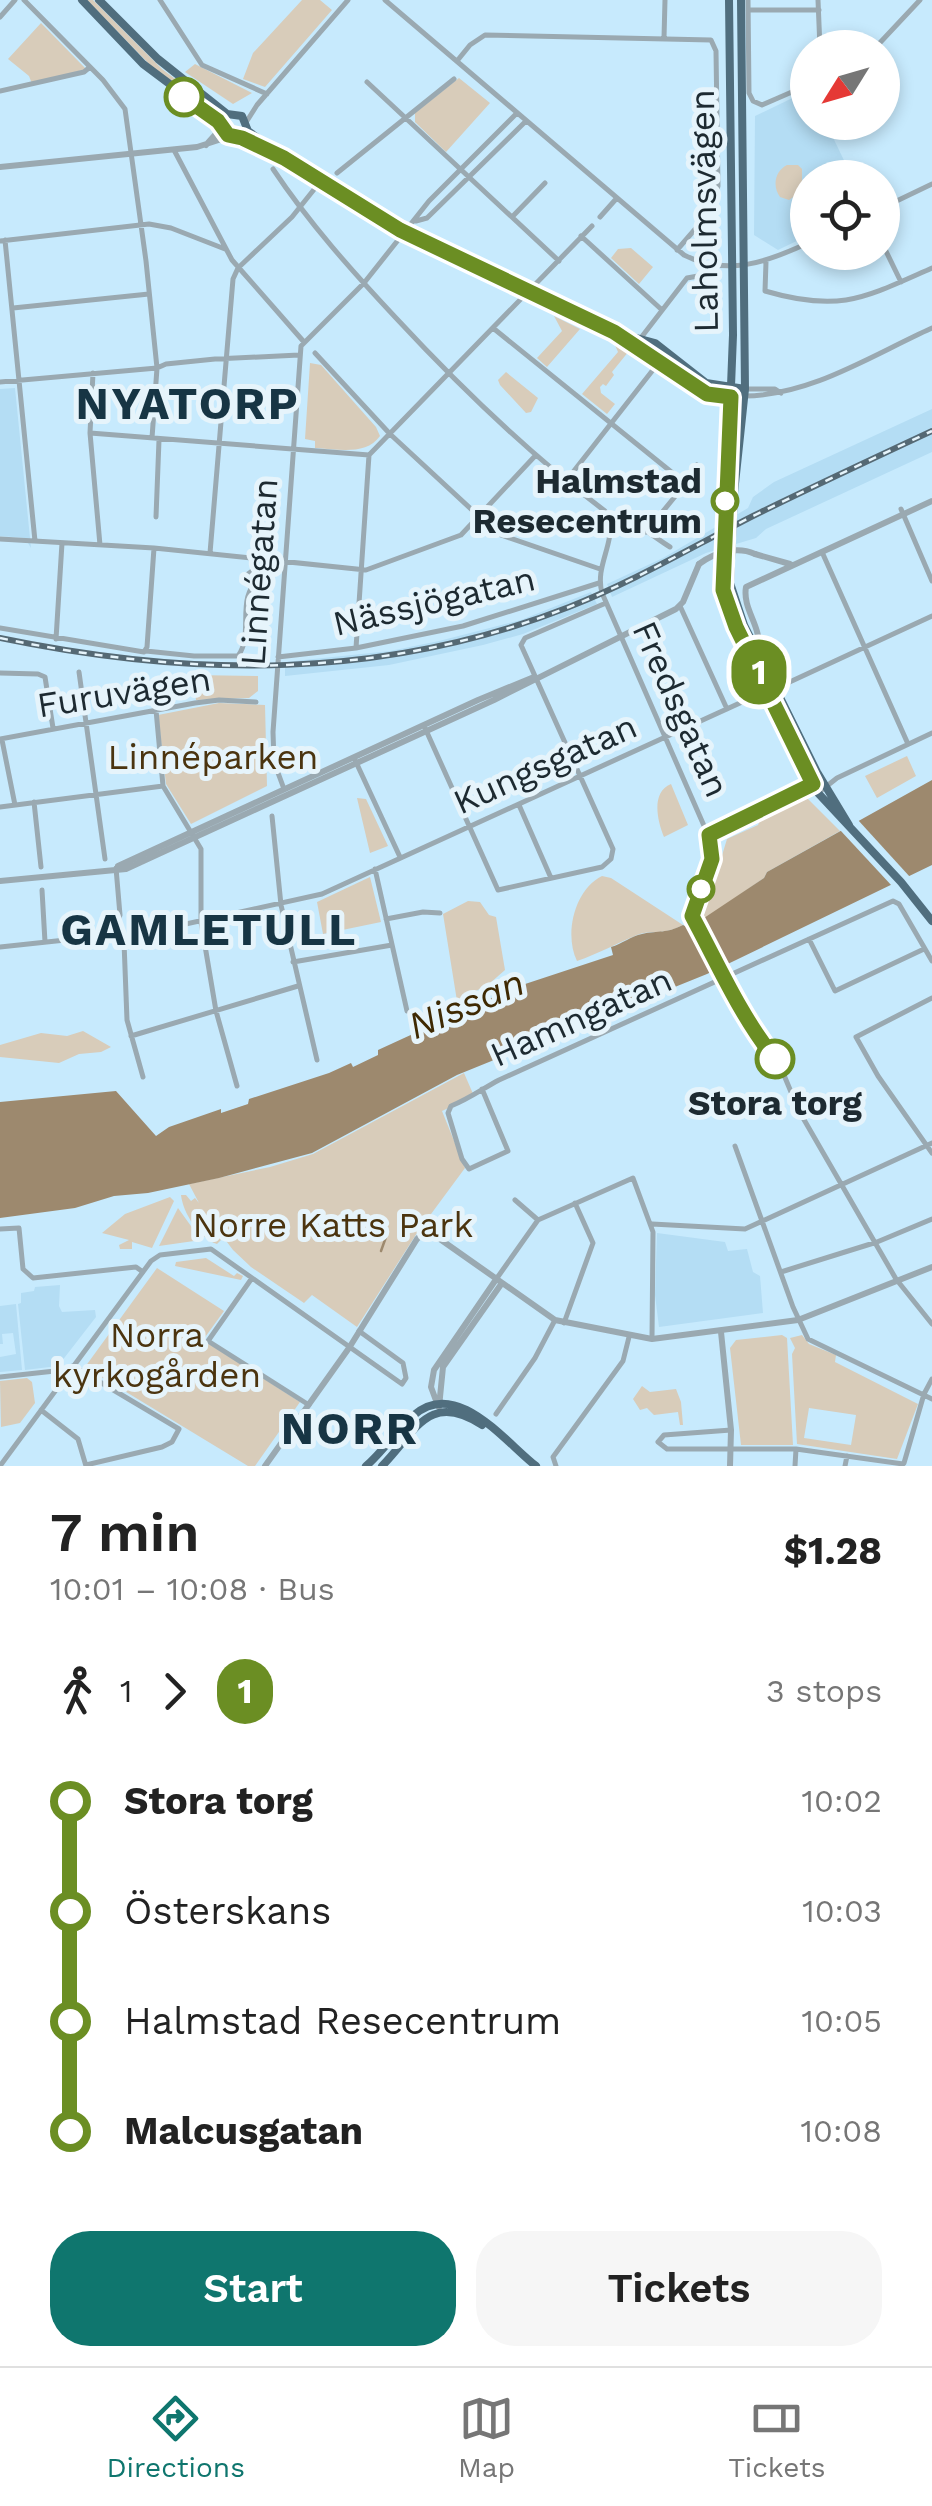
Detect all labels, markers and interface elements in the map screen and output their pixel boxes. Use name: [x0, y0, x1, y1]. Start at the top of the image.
north arrow: [790, 30, 900, 140]
map controls: [790, 30, 900, 270]
unlabelled marker: [165, 78, 203, 116]
street label: Laholmsvägen: [681, 89, 727, 333]
button: locate: [790, 160, 900, 270]
district label: NYATORP: [76, 377, 300, 430]
place label: Halmstad Resecentrum: [472, 460, 702, 542]
street label: Linnégatan: [232, 477, 286, 667]
marker: Halmstad Resecentrum: [712, 488, 738, 514]
street label: Nässjögatan: [329, 557, 539, 645]
street label: Fredsgatan: [624, 615, 738, 803]
line badge: 1: [726, 640, 792, 704]
text: 1: [751, 651, 767, 693]
street label: Furuvägen: [34, 658, 214, 726]
street label: Kungsgatan: [447, 705, 643, 823]
park label: Linnéparken: [108, 736, 318, 778]
unlabelled marker: [688, 876, 714, 902]
district label: GAMLETULL: [60, 903, 358, 956]
street label: Hamngatan: [484, 958, 678, 1076]
water label: Nissan: [401, 960, 531, 1048]
marker: Stora torg: [756, 1040, 794, 1078]
place label: Stora torg: [688, 1082, 862, 1124]
park label: Norre Katts Park: [193, 1204, 474, 1246]
park label: Norra kyrkogården: [53, 1314, 261, 1396]
district label: NORR: [281, 1402, 419, 1455]
text: 7 min: [50, 1500, 199, 1564]
text: $1.28: [784, 1529, 882, 1573]
text: 10:01 – 10:08 · Bus: [50, 1570, 335, 1608]
icon: walk: [50, 1664, 105, 1719]
icon: forward: [147, 1664, 202, 1719]
text: 1: [237, 1670, 253, 1712]
text: 1: [120, 1672, 132, 1710]
text: 3 stops: [766, 1672, 882, 1710]
text: Stora torg: [124, 1779, 313, 1823]
text: 10:02: [802, 1782, 882, 1820]
text: Österskans: [124, 1889, 331, 1933]
text: 10:03: [802, 1892, 882, 1930]
text: Halmstad Resecentrum: [124, 1999, 561, 2043]
text: 10:05: [802, 2002, 882, 2040]
text: Malcusgatan: [124, 2109, 363, 2153]
text: 10:08: [801, 2112, 882, 2150]
button: Start: [50, 2231, 456, 2346]
button: Tickets: [476, 2231, 882, 2346]
tab: Directions: [107, 2391, 245, 2484]
tab: Map: [458, 2391, 515, 2484]
tab: Tickets: [728, 2391, 825, 2484]

